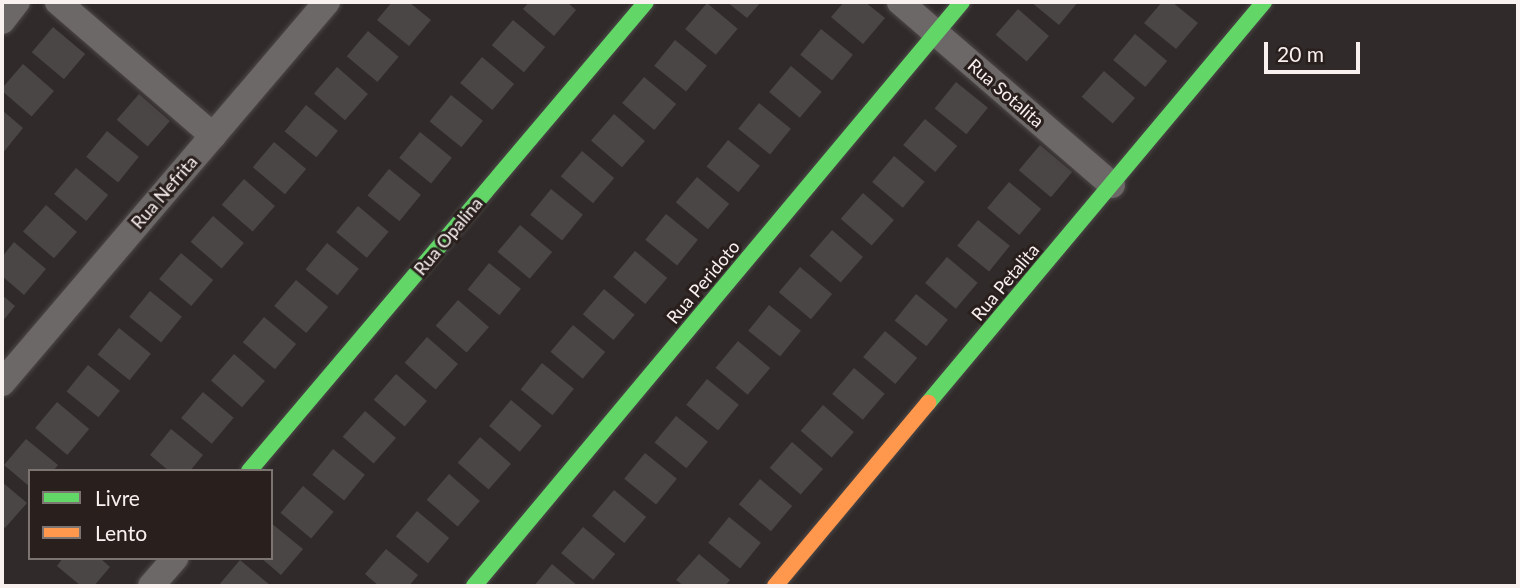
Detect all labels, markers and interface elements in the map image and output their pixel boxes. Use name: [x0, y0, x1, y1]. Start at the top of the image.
scale bar: [1268, 28, 1364, 72]
text: 20 m: [1277, 41, 1324, 66]
street label: Rua Sotalita: [964, 54, 1048, 132]
street label: Rua Nefrita: [126, 151, 202, 233]
street label: Rua Opalina: [409, 193, 487, 279]
street label: Rua Peridoto: [662, 236, 744, 328]
street label: Rua Petalita: [967, 239, 1043, 325]
legend: [28, 469, 273, 560]
text: Livre: [95, 485, 140, 510]
text: Lento: [95, 520, 147, 545]

